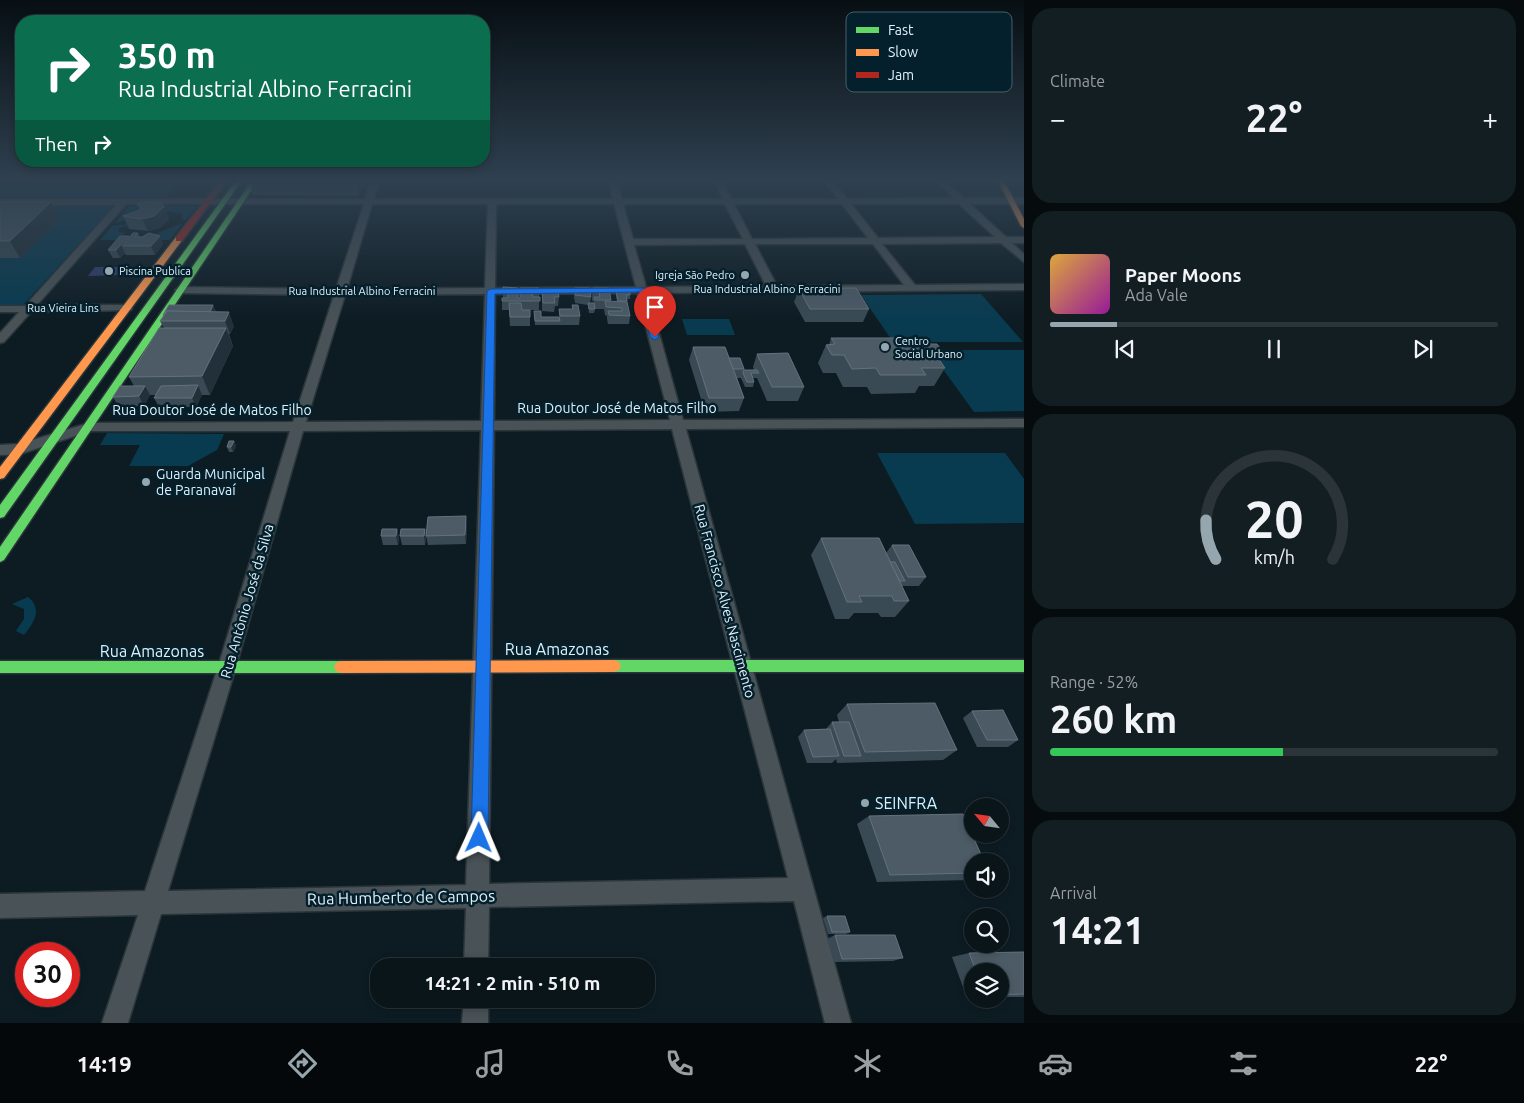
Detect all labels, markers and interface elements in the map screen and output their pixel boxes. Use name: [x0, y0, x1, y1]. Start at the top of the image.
legend: [846, 12, 1012, 92]
text: Fast: [888, 22, 914, 38]
icon: right: [35, 35, 100, 100]
text: 350 m: [118, 35, 216, 75]
text: Slow: [888, 44, 918, 60]
text: Jam: [888, 67, 914, 83]
text: Climate: [1050, 72, 1105, 90]
text: Rua Industrial Albino Ferracini: [118, 76, 412, 101]
text: 22°: [1246, 97, 1302, 139]
text: −: [1050, 103, 1066, 134]
text: +: [1482, 103, 1498, 134]
icon: right: [88, 130, 116, 158]
text: Then: [35, 133, 78, 155]
text: Paper Moons: [1125, 264, 1242, 286]
marker: Piscina Publica: [103, 265, 115, 277]
place label: Piscina Publica: [119, 265, 191, 277]
place label: Igreja São Pedro: [655, 269, 735, 281]
marker: Igreja São Pedro: [739, 269, 751, 281]
street label: Rua Industrial Albino Ferracini: [693, 283, 841, 295]
street label: Rua Industrial Albino Ferracini: [288, 285, 436, 297]
pin: [634, 286, 676, 337]
text: Ada Vale: [1125, 286, 1188, 304]
icon: arrive: [641, 293, 669, 321]
street label: Rua Vieira Lins: [27, 302, 99, 314]
place label: Centro Social Urbano: [895, 335, 963, 360]
icon: previous: [1111, 335, 1139, 363]
icon: pause: [1260, 335, 1288, 363]
icon: next: [1409, 335, 1437, 363]
marker: Centro Social Urbano: [879, 341, 891, 353]
street label: Rua Doutor José de Matos Filho: [517, 400, 717, 416]
street label: Rua Doutor José de Matos Filho: [112, 402, 312, 418]
place label: Guarda Municipal de Paranavaí: [156, 466, 265, 498]
marker: Guarda Municipal de Paranavaí: [140, 476, 152, 488]
text: 20: [1245, 490, 1303, 548]
street label: Rua Francisco Alves Nascimento: [691, 502, 759, 700]
street label: Rua Antônio José da Silva: [217, 522, 277, 680]
text: km/h: [1253, 547, 1295, 567]
street label: Rua Amazonas: [505, 640, 609, 658]
street label: Rua Amazonas: [100, 642, 204, 660]
text: Range · 52%: [1050, 673, 1138, 691]
text: 260 km: [1050, 698, 1177, 740]
place label: SEINFRA: [875, 794, 938, 812]
marker: SEINFRA: [859, 797, 871, 809]
north arrow: [964, 798, 1009, 842]
map controls: [964, 798, 1009, 1008]
position arrow: [452, 811, 504, 863]
button: sound: [964, 853, 1009, 898]
text: Arrival: [1050, 884, 1097, 902]
street label: Rua Humberto de Campos: [307, 886, 495, 908]
button: search: [964, 908, 1009, 953]
text: 14:21: [1050, 909, 1145, 951]
speed limit sign: 30: [15, 942, 80, 1007]
button: layers: [964, 963, 1009, 1008]
text: 14:21 · 2 min · 510 m: [425, 972, 600, 994]
icon: directions: [285, 1046, 320, 1081]
icon: music: [473, 1046, 508, 1081]
icon: phone: [662, 1046, 697, 1081]
icon: climate: [850, 1046, 885, 1081]
icon: car: [1038, 1046, 1073, 1081]
icon: filters: [1226, 1046, 1261, 1081]
text: 14:19: [77, 1051, 132, 1076]
text: 22°: [1415, 1051, 1447, 1076]

